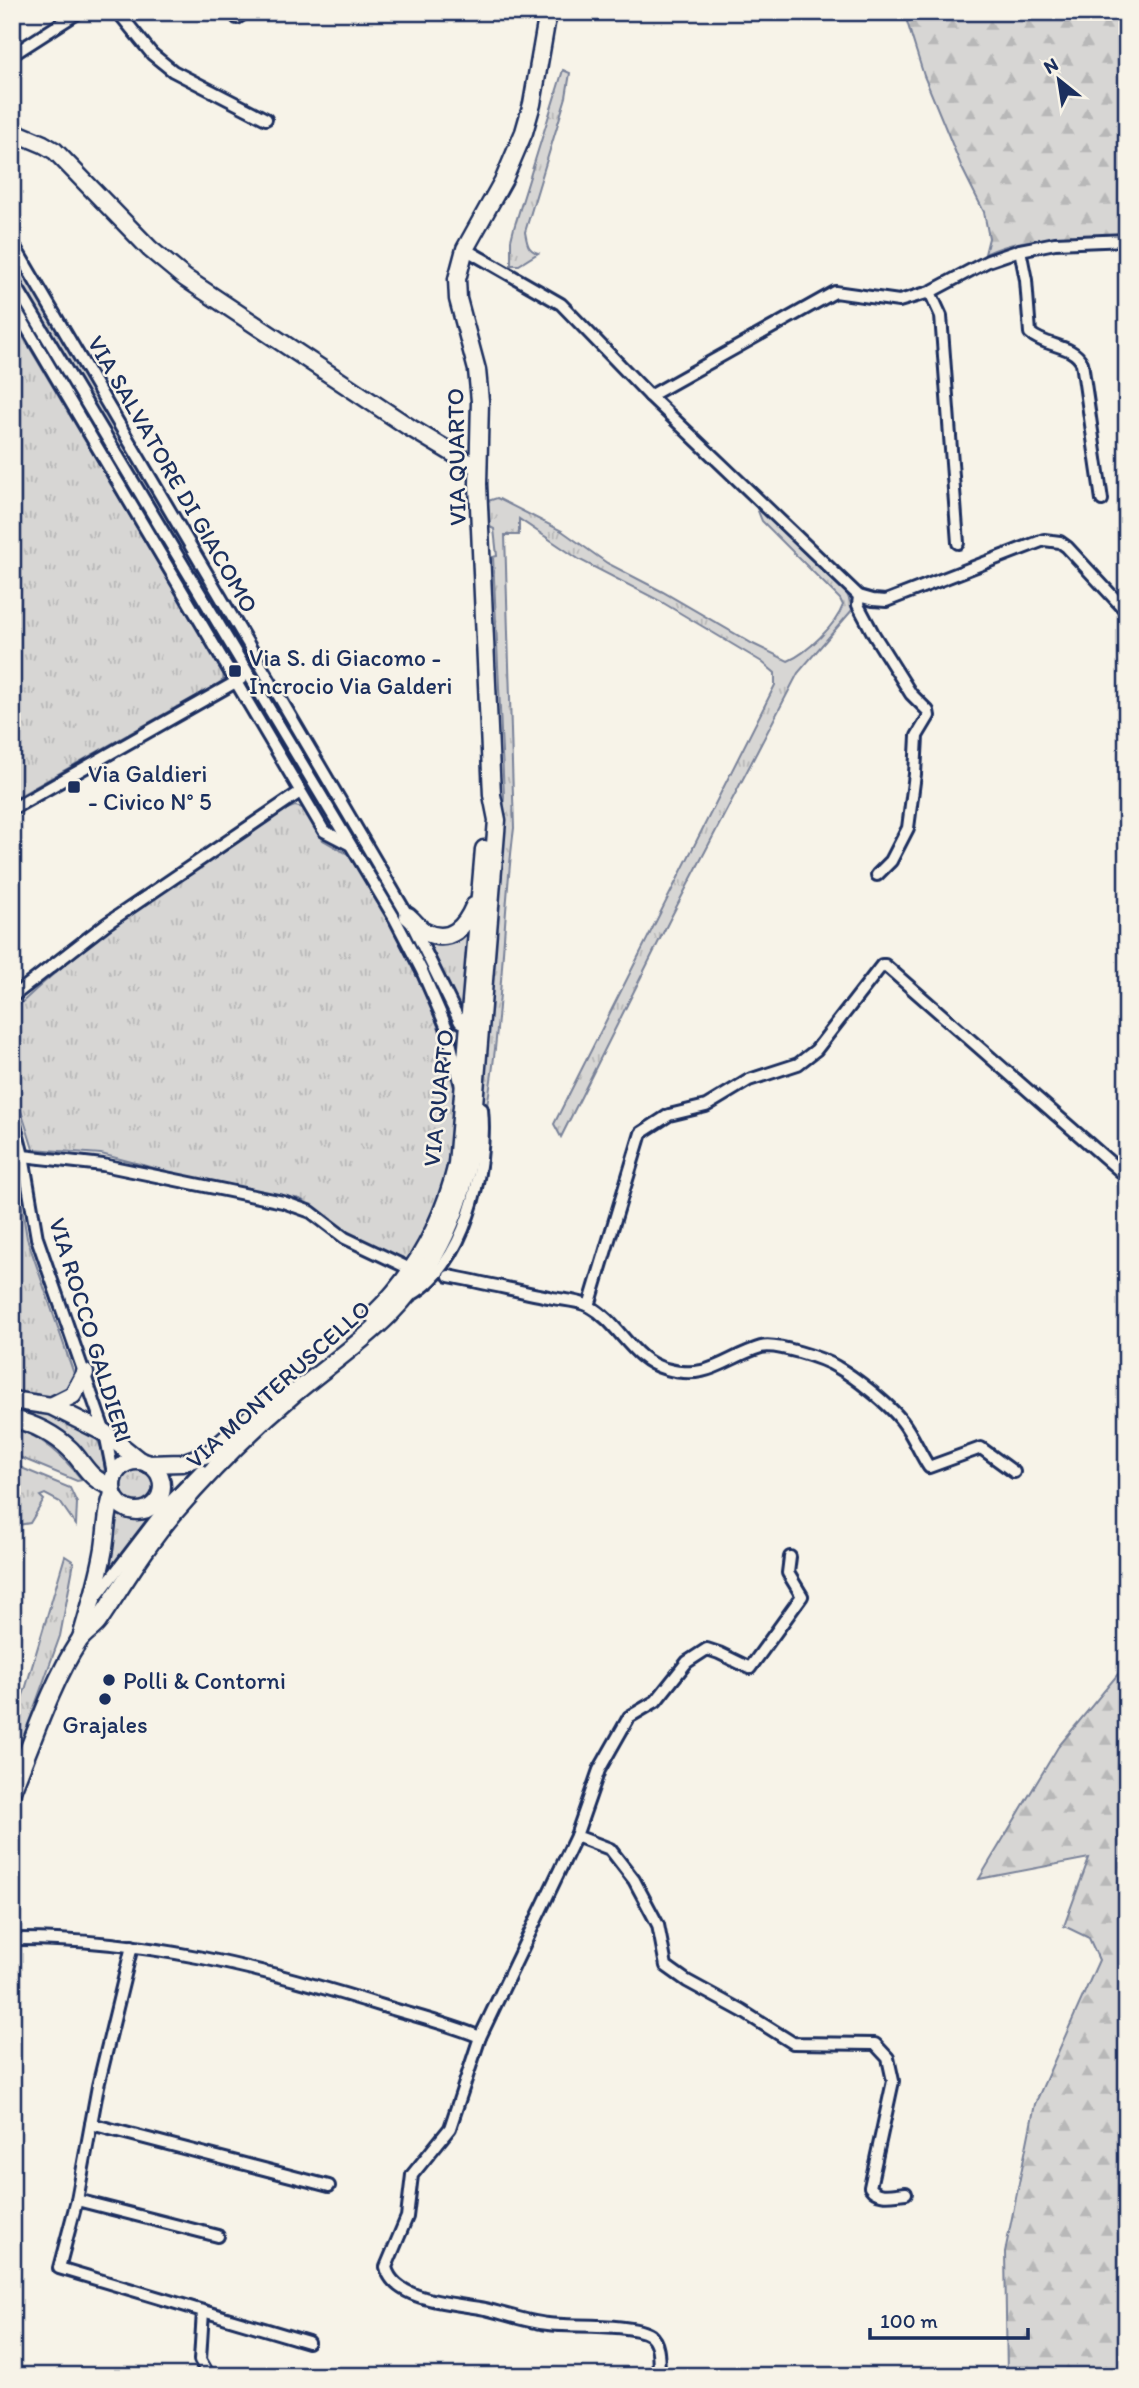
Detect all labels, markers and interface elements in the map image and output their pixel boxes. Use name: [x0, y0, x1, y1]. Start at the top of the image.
north arrow: [1024, 46, 1094, 116]
text: N: [1039, 53, 1062, 79]
street label: VIA SALVATORE DI GIACOMO: [82, 330, 264, 618]
street label: VIA QUARTO: [440, 388, 472, 526]
place label: Via S. di Giacomo - Incrocio Via Galderi: [249, 643, 453, 700]
marker: Via S. di Giacomo - Incrocio Via Galderi: [227, 663, 243, 679]
place label: Via Galdieri - Civico N° 5: [88, 759, 212, 816]
marker: Via Galdieri - Civico N° 5: [66, 779, 82, 795]
street label: VIA QUARTO: [416, 1028, 460, 1168]
street label: VIA ROCCO GALDIERI: [43, 1214, 139, 1446]
street label: VIA MONTERUSCELLO: [180, 1294, 376, 1474]
place label: Polli & Contorni: [123, 1666, 286, 1695]
marker: Polli & Contorni: [101, 1672, 117, 1688]
marker: Grajales: [97, 1691, 113, 1707]
place label: Grajales: [62, 1710, 148, 1739]
scale bar: [870, 2297, 1027, 2341]
text: 100 m: [880, 2308, 938, 2333]

